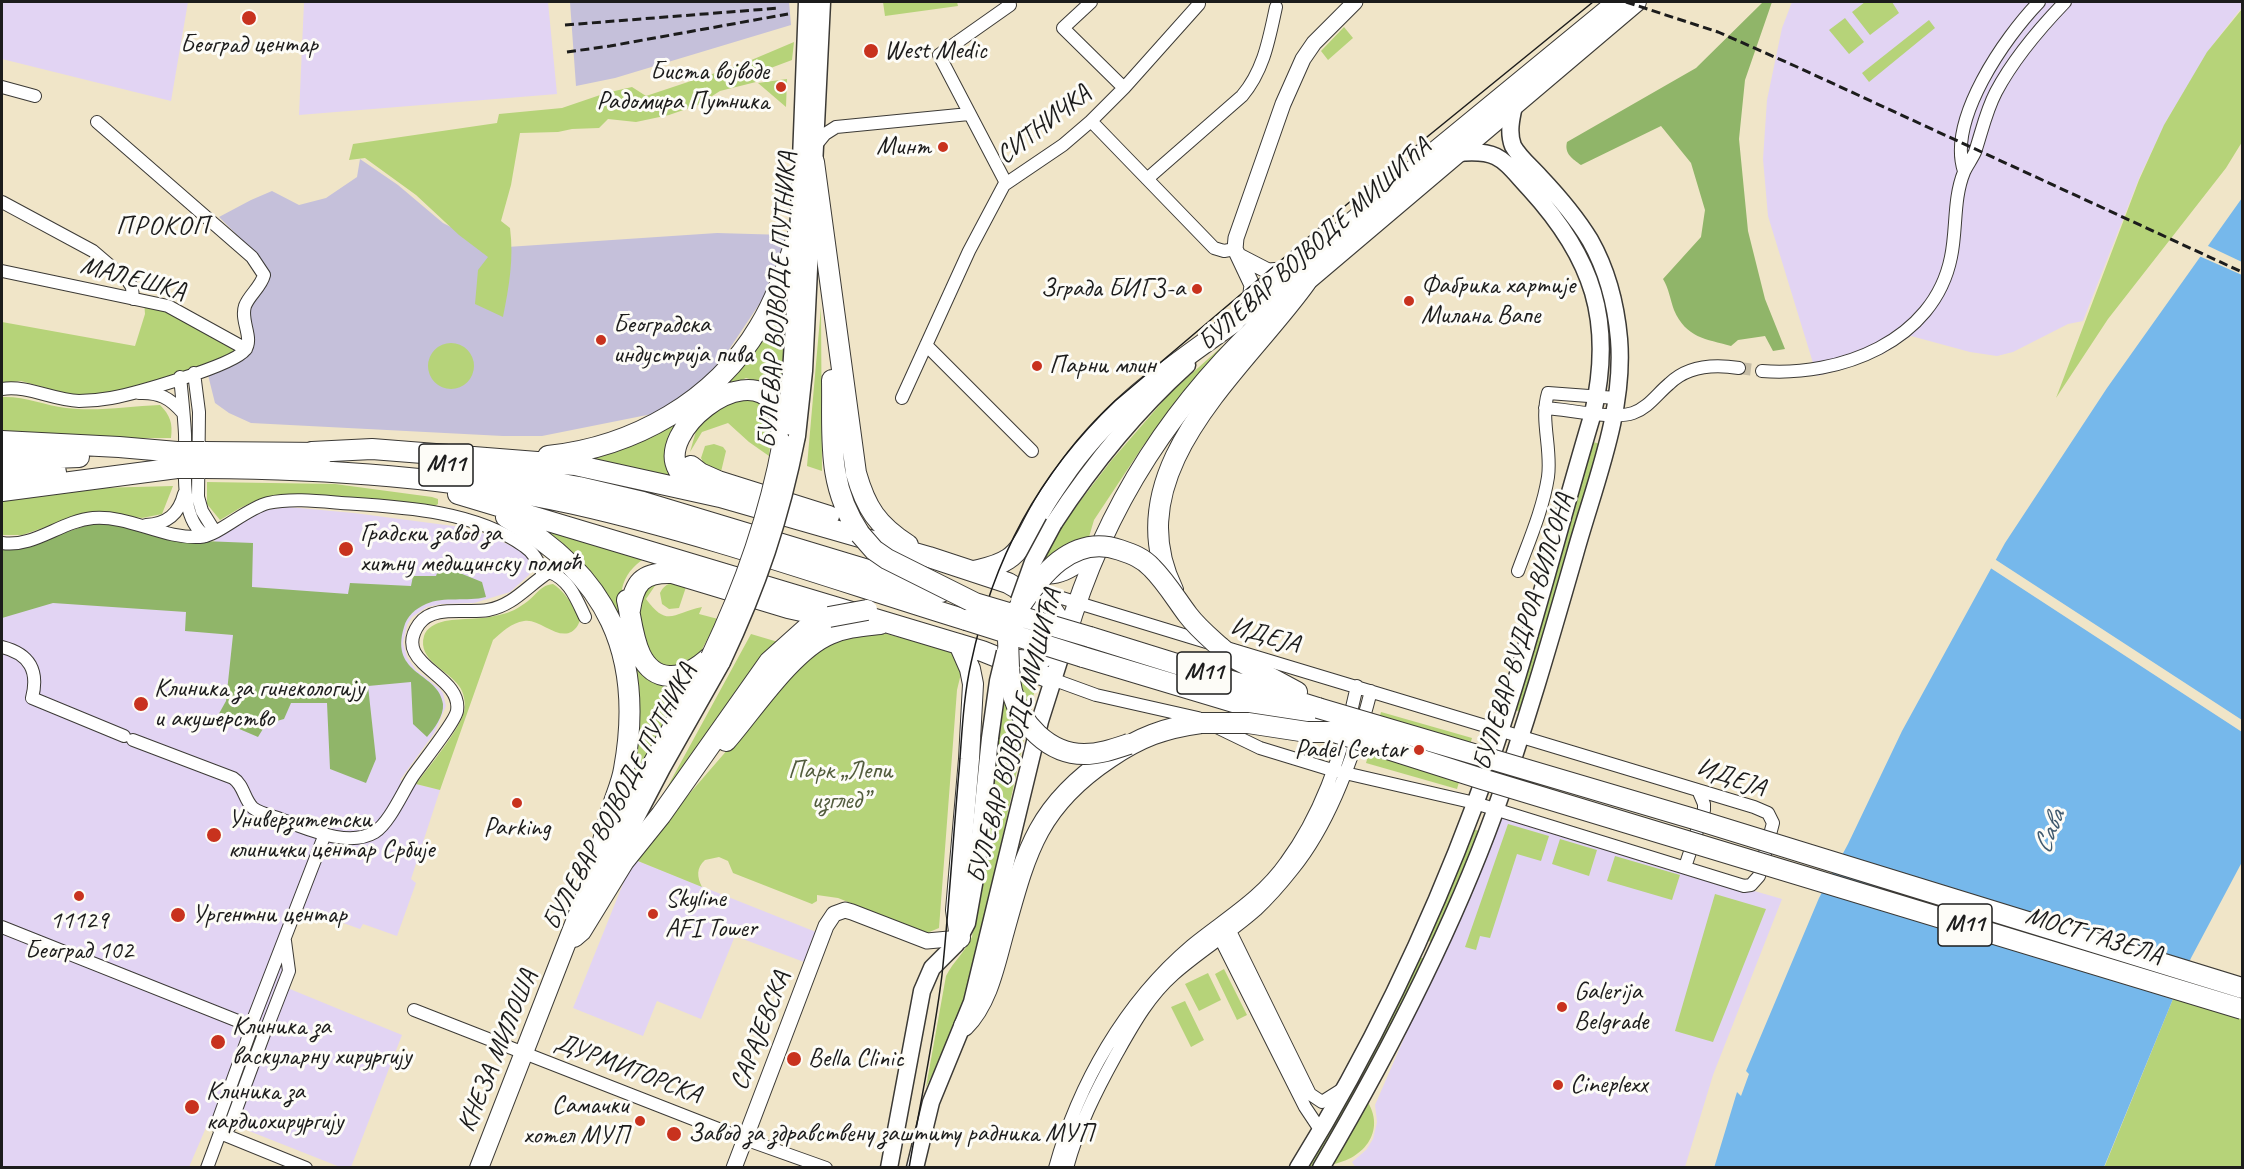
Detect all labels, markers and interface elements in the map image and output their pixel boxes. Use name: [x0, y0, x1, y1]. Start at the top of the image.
marker: Београд центар: [240, 9, 258, 27]
place label: Београд центар: [180, 29, 318, 61]
place label: West Medic: [884, 35, 987, 67]
marker: West Medic: [862, 42, 880, 60]
place label: Биста војводе Радомира Путника: [597, 56, 769, 118]
street label: СИТНИЧКА: [991, 79, 1097, 171]
marker: Биста војводе Радомира Путника: [774, 80, 788, 94]
place label: Минт: [876, 131, 931, 163]
street label: БУЛЕВАР ВОЈВОДЕ МИШИЋА: [1192, 132, 1438, 358]
marker: Минт: [936, 140, 950, 154]
street label: БУЛЕВАР ВОЈВОДЕ ПУТНИКА: [752, 151, 804, 449]
district label: ПРОКОП: [116, 211, 210, 243]
street label: МАЛЕШКА: [77, 250, 189, 308]
place label: Фабрика хартије Милана Вапе: [1421, 270, 1575, 332]
place label: Зграда БИГЗ-а: [1040, 273, 1185, 305]
marker: Зграда БИГЗ-а: [1190, 282, 1204, 296]
marker: Фабрика хартије Милана Вапе: [1402, 294, 1416, 308]
place label: Београдска индустрија пива: [613, 309, 753, 370]
marker: Београдска индустрија пива: [594, 333, 608, 347]
place label: Парни млин: [1049, 350, 1156, 382]
marker: Парни млин: [1030, 359, 1044, 373]
road number: M11: [419, 444, 473, 486]
street label: БУЛЕВАР ВУДРОА ВИЛСОНА: [1467, 490, 1581, 774]
place label: Градски завод за хитну медицинску помоћ: [360, 518, 581, 580]
marker: Градски завод за хитну медицинску помоћ: [337, 540, 355, 558]
street label: БУЛЕВАР ВОЈВОДЕ МИШИЋА: [961, 586, 1069, 886]
street label: ИДЕЈА: [1227, 611, 1303, 661]
road number: M11: [1177, 652, 1231, 694]
street label: БУЛЕВАР ВОЈВОДЕ ПУТНИКА: [536, 658, 704, 936]
place label: Клиника за гинекологију и акушерство: [154, 673, 364, 734]
marker: Клиника за гинекологију и акушерство: [132, 695, 150, 713]
place label: Padel Centar: [1294, 734, 1407, 766]
marker: Padel Centar: [1412, 743, 1426, 757]
street label: ИДЕЈА: [1693, 752, 1769, 804]
park label: Парк „Лепи изглед”: [788, 755, 892, 816]
marker: Parking: [510, 796, 524, 810]
place label: Универзитетски клинички центар Србије: [228, 804, 434, 866]
water label: Сава: [2027, 806, 2073, 858]
place label: Parking: [483, 812, 551, 844]
marker: Универзитетски клинички центар Србије: [205, 826, 223, 844]
place label: Skyline AFI Tower: [665, 883, 757, 945]
marker: 11129 Београд 102: [72, 889, 86, 903]
place label: Ургентни центар: [192, 899, 347, 931]
street label: МОСТ ГАЗЕЛА: [2022, 900, 2166, 972]
road number: M11: [1938, 904, 1992, 946]
place label: 11129 Београд 102: [25, 905, 133, 966]
marker: Ургентни центар: [169, 906, 187, 924]
marker: Skyline AFI Tower: [646, 907, 660, 921]
street label: КНЕЗА МИЛОША: [451, 965, 545, 1137]
street label: САРАЈЕВСКА: [724, 967, 798, 1095]
place label: Galerija Belgrade: [1574, 976, 1648, 1038]
marker: Galerija Belgrade: [1555, 1000, 1569, 1014]
place label: Клиника за васкуларну хирургију: [232, 1011, 411, 1072]
street label: ДУРМИТОРСКА: [551, 1027, 705, 1111]
marker: Клиника за васкуларну хирургију: [209, 1033, 227, 1051]
place label: Bella Clinic: [808, 1043, 904, 1075]
marker: Bella Clinic: [785, 1050, 803, 1068]
place label: Cineplexx: [1570, 1069, 1648, 1101]
place label: Клиника за кардиохирургију: [206, 1076, 343, 1138]
marker: Cineplexx: [1551, 1078, 1565, 1092]
place label: Самачки хотел МУП: [523, 1090, 628, 1152]
marker: Клиника за кардиохирургију: [183, 1098, 201, 1116]
marker: Самачки хотел МУП: [633, 1114, 647, 1128]
place label: Завод за здравствену заштиту радника МУП: [688, 1118, 1093, 1150]
marker: Завод за здравствену заштиту радника МУП: [665, 1125, 683, 1143]

